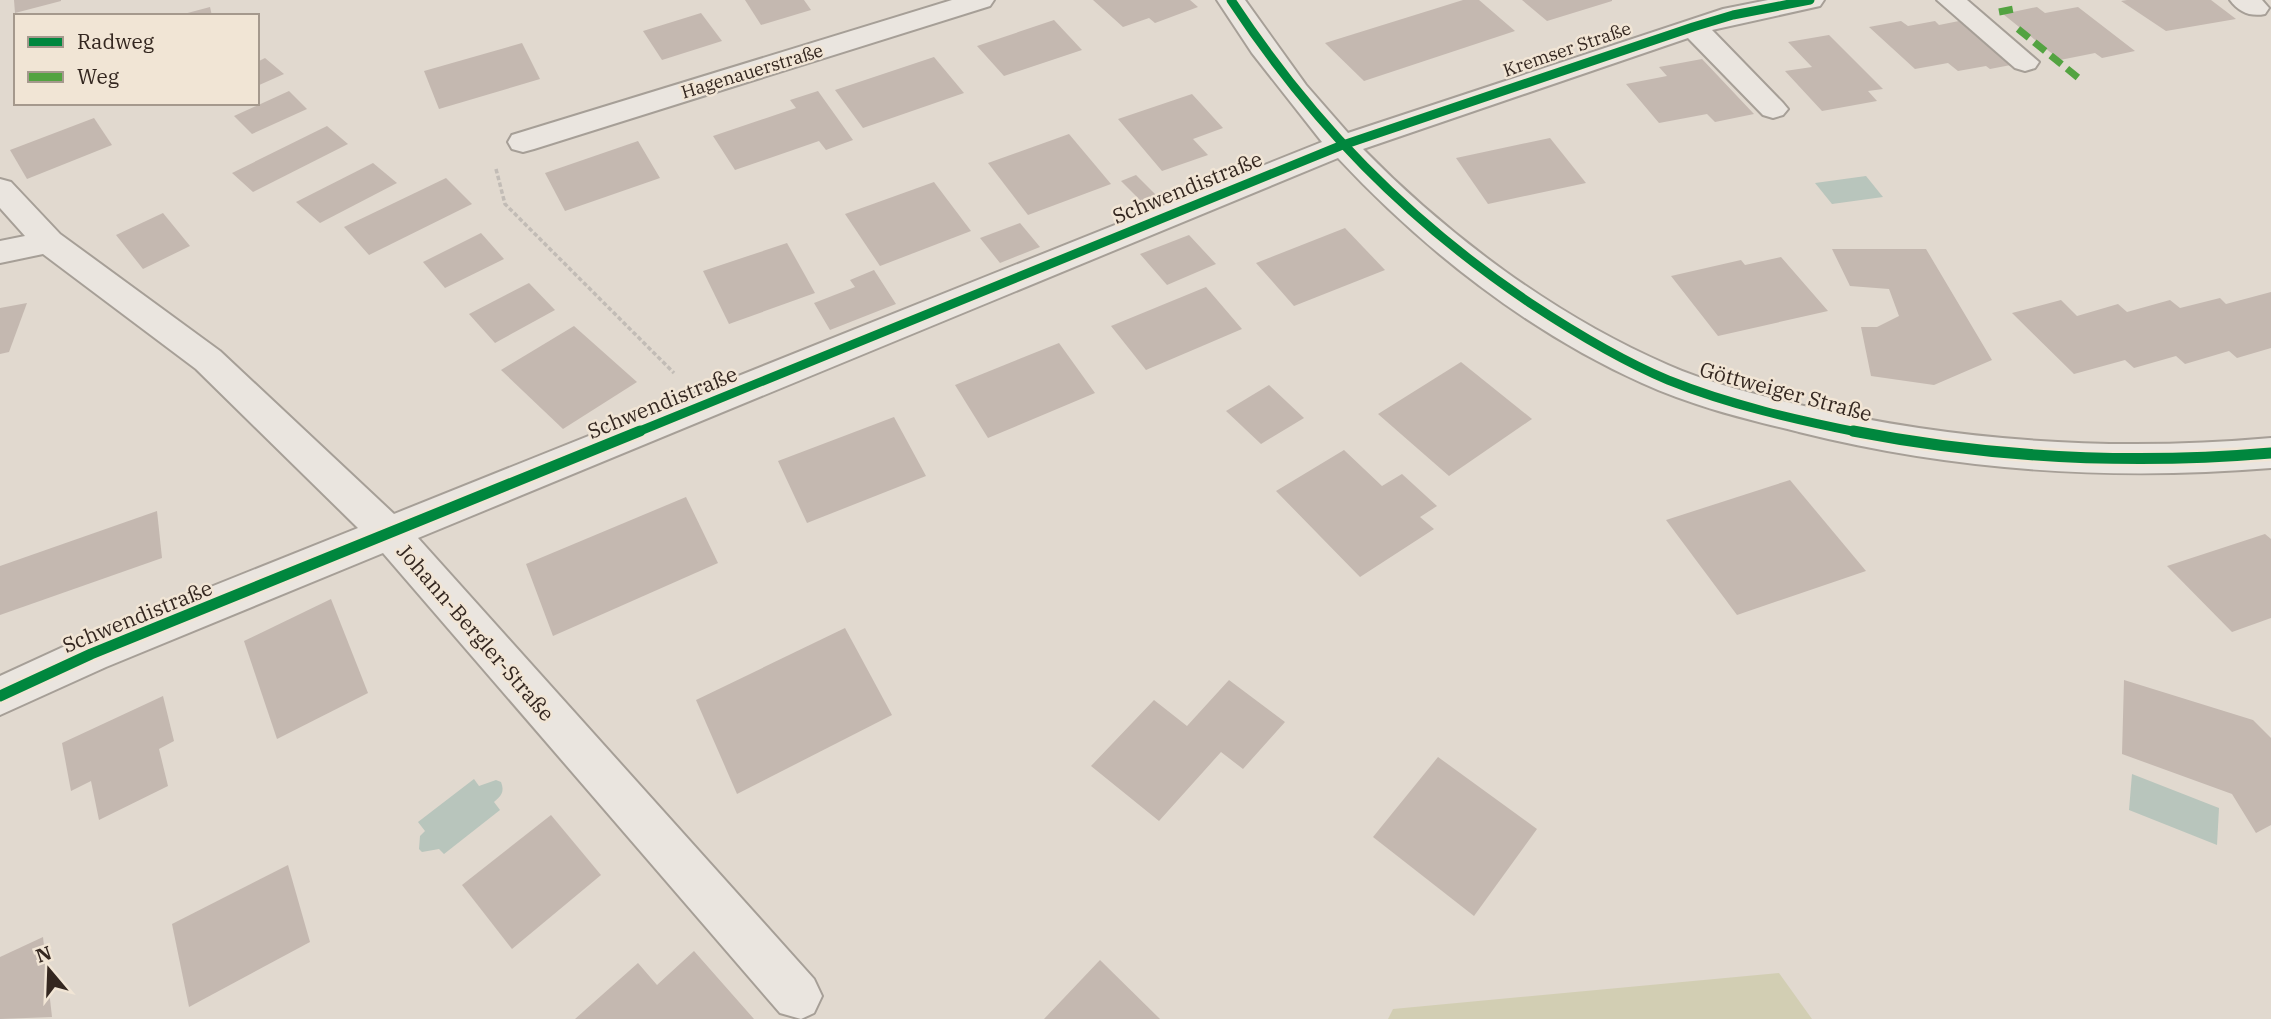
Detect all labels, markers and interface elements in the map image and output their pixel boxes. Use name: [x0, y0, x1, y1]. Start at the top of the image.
legend: [14, 14, 259, 105]
street label: Kremser Straße: [1500, 16, 1634, 82]
text: Radweg: [77, 27, 155, 55]
street label: Hagenauerstraße: [678, 38, 826, 104]
text: Weg: [77, 62, 120, 90]
street label: Schwendistraße: [1108, 144, 1266, 230]
street label: Göttweiger Straße: [1697, 354, 1875, 428]
street label: Schwendistraße: [583, 359, 741, 445]
street label: Johann-Bergler-Straße: [391, 537, 561, 727]
street label: Schwendistraße: [58, 573, 216, 659]
north arrow: [14, 935, 84, 1005]
text: N: [32, 940, 54, 968]

